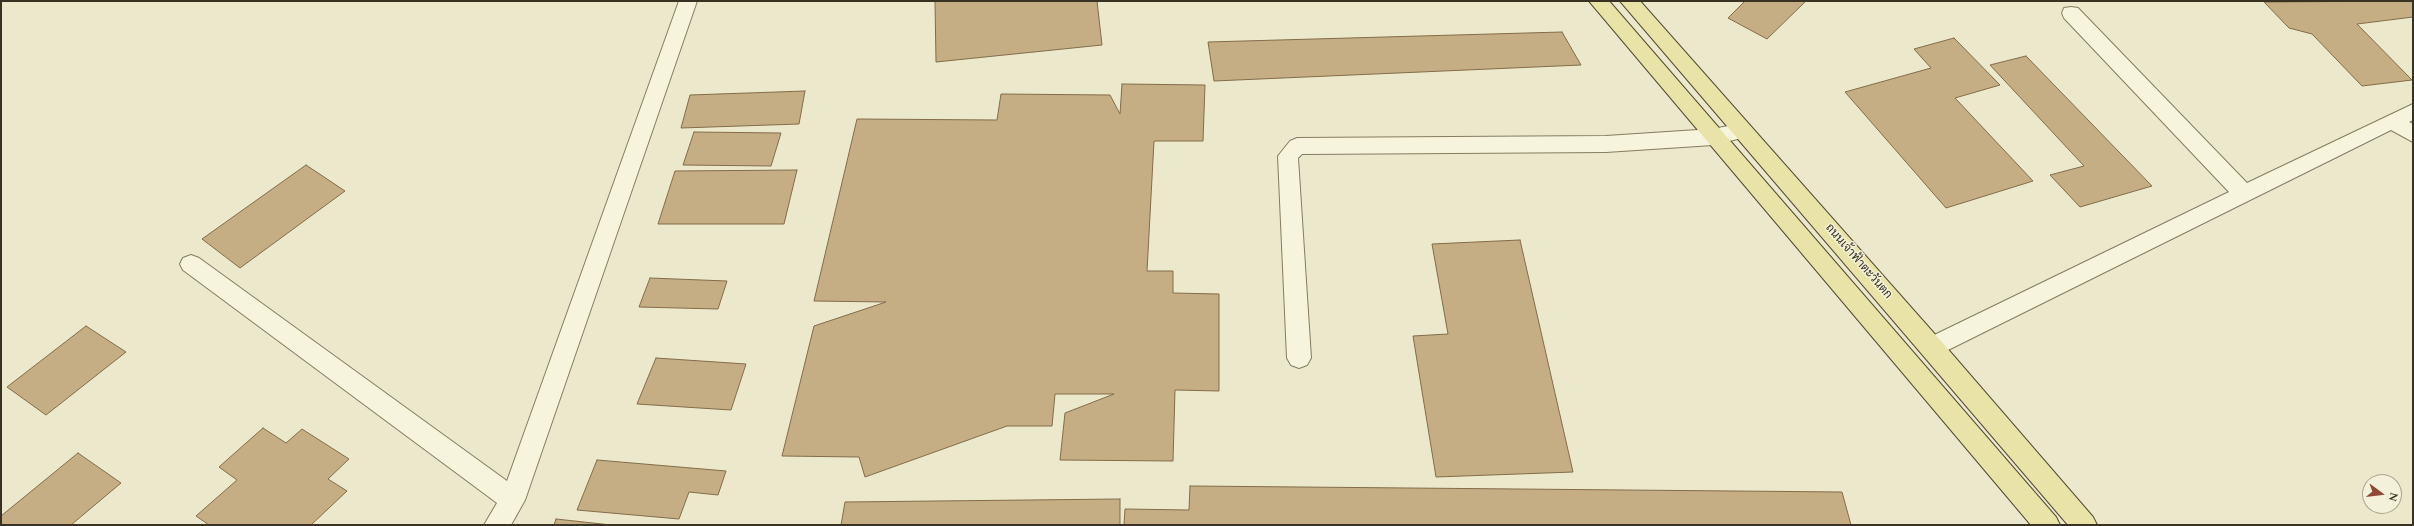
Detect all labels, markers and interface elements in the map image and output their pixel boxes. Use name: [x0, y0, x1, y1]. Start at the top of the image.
street label: ถนนเจ้าฟ้าตะวันตก: [1822, 222, 1894, 302]
north arrow: [2362, 474, 2402, 514]
text: N: [2384, 490, 2402, 504]

